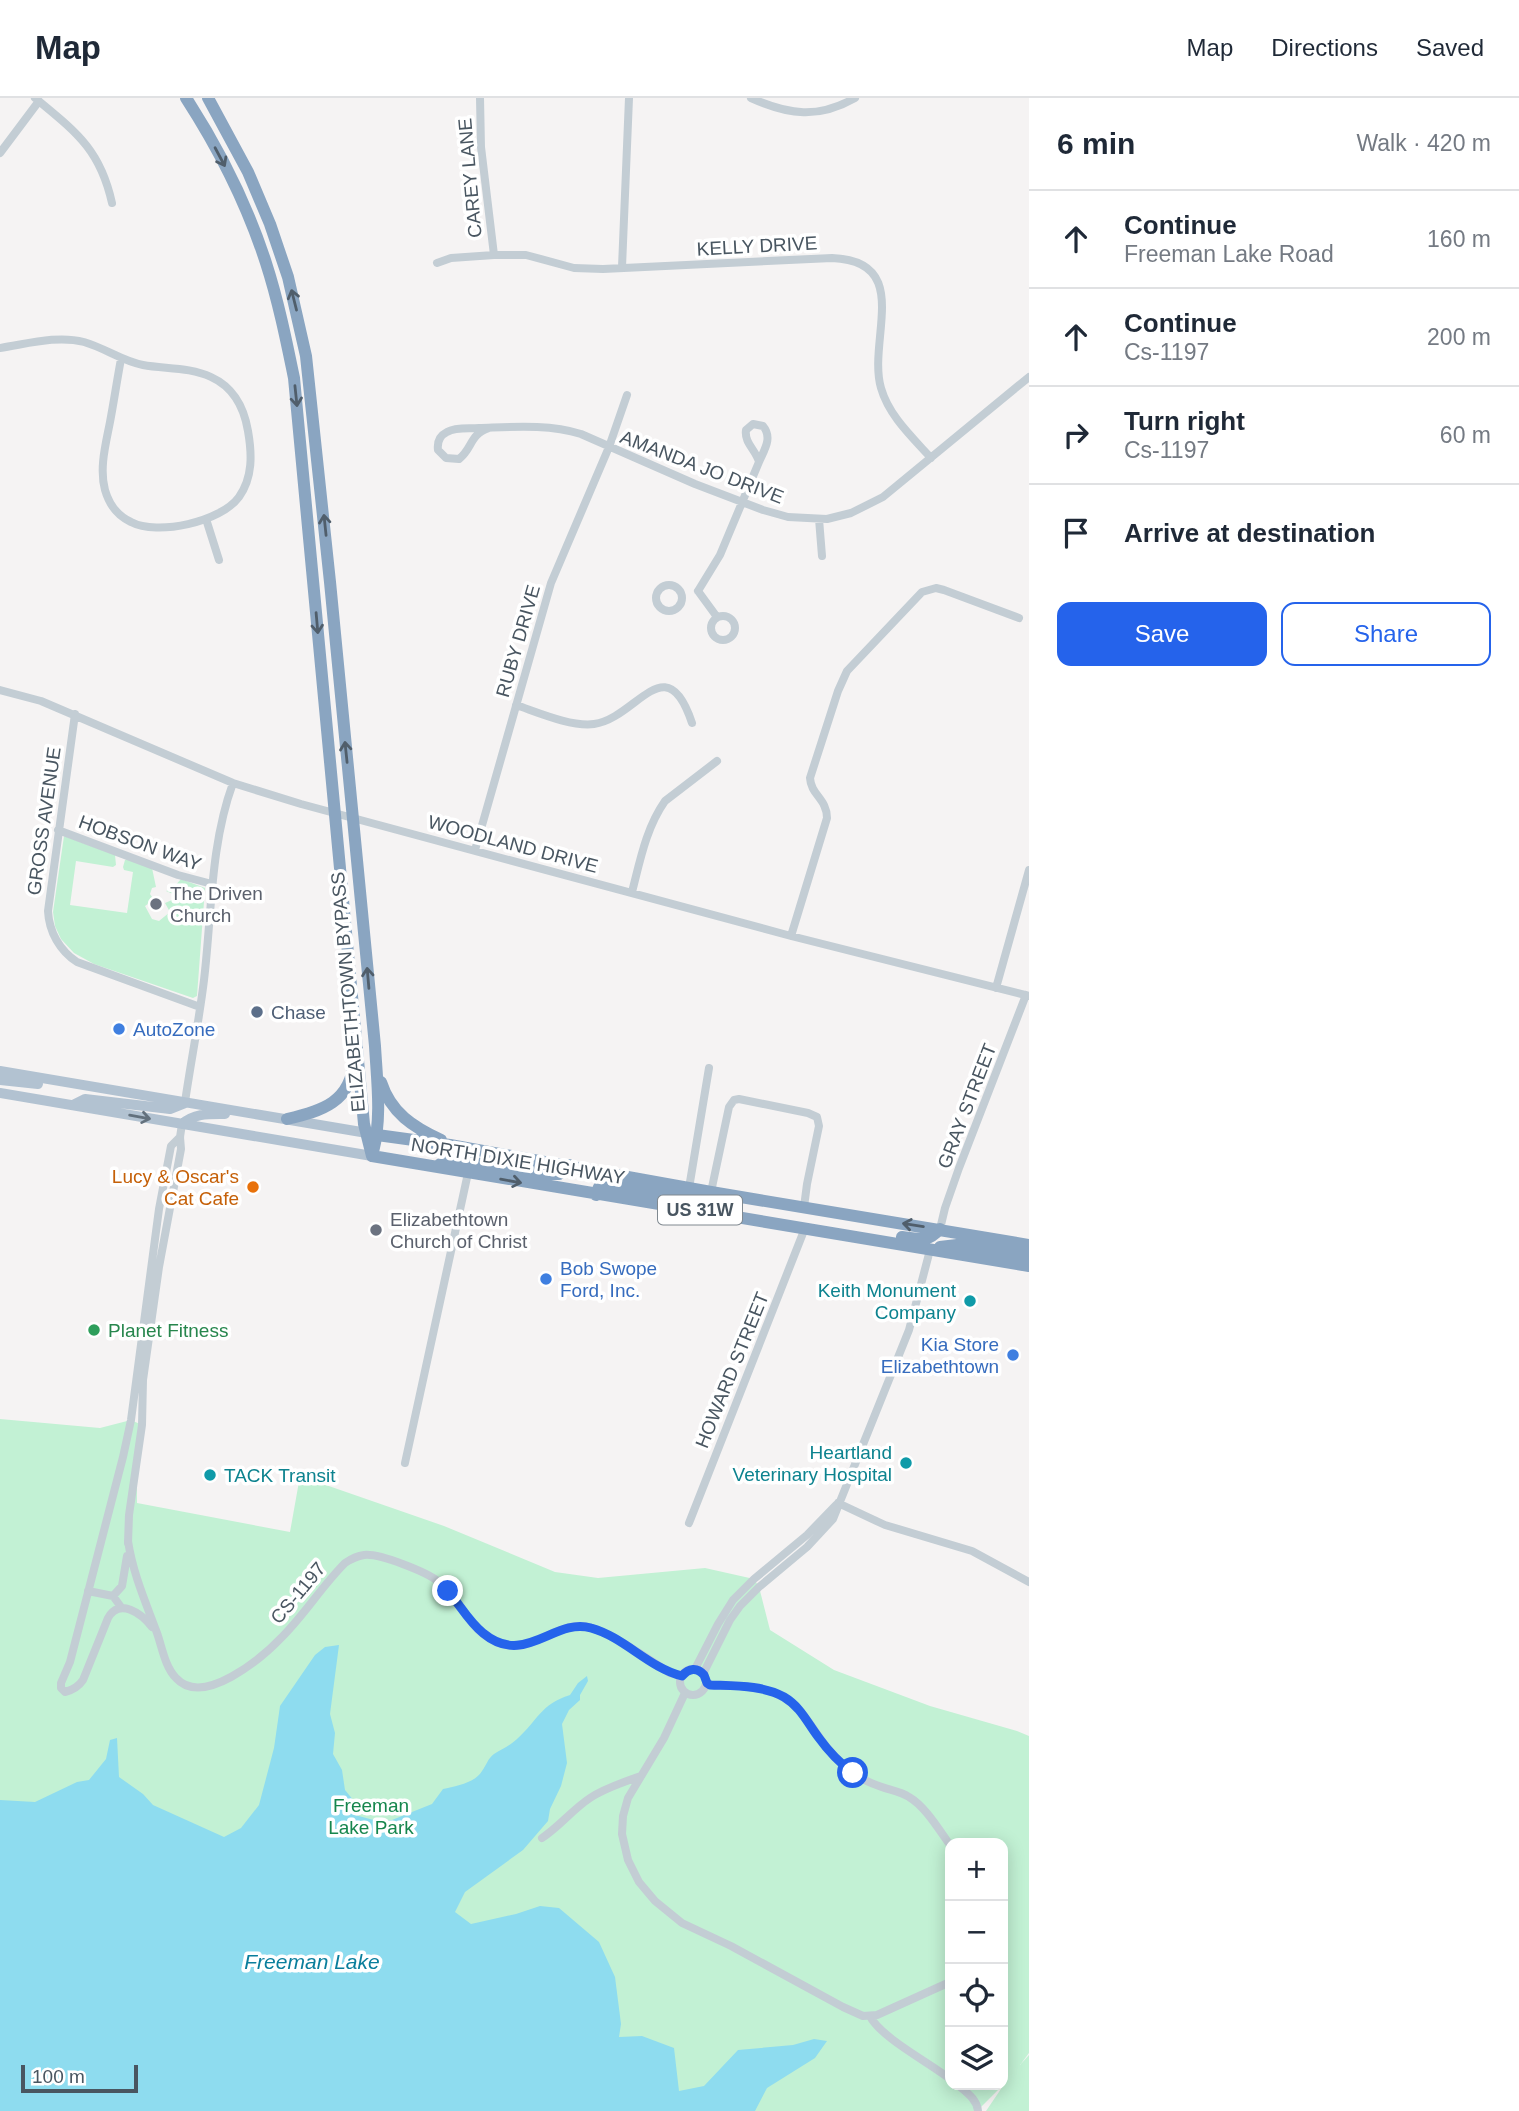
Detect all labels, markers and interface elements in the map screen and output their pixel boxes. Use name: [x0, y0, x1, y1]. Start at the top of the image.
text: Map: [35, 29, 101, 66]
text: Map: [1187, 34, 1233, 61]
text: Directions: [1271, 34, 1378, 61]
text: Saved: [1416, 34, 1484, 61]
street label: CAREY LANE: [454, 117, 486, 239]
text: 6 min: [1057, 127, 1135, 160]
text: Walk · 420 m: [1356, 130, 1491, 156]
one-way arrow: [214, 146, 228, 167]
text: Continue: [1124, 210, 1237, 240]
icon: ahead: [1057, 220, 1095, 258]
text: 160 m: [1427, 226, 1491, 252]
street label: KELLY DRIVE: [696, 232, 818, 260]
text: Freeman Lake Road: [1124, 241, 1334, 267]
one-way arrow: [287, 289, 300, 312]
text: Continue: [1124, 308, 1237, 338]
icon: ahead: [1057, 318, 1095, 356]
text: 200 m: [1427, 324, 1491, 350]
text: Cs-1197: [1124, 339, 1209, 365]
one-way arrow: [289, 384, 302, 407]
text: Turn right: [1124, 406, 1245, 436]
icon: right: [1057, 416, 1095, 454]
text: 60 m: [1440, 422, 1491, 448]
street label: AMANDA JO DRIVE: [617, 426, 787, 508]
text: Cs-1197: [1124, 437, 1209, 463]
icon: arrive: [1057, 514, 1095, 552]
one-way arrow: [318, 515, 331, 537]
text: Arrive at destination: [1124, 518, 1375, 548]
street label: RUBY DRIVE: [492, 582, 544, 700]
button: Save: [1057, 602, 1267, 666]
button: Share: [1281, 602, 1491, 666]
one-way arrow: [311, 611, 324, 633]
one-way arrow: [340, 741, 353, 764]
street label: GROSS AVENUE: [23, 745, 65, 897]
street label: HOBSON WAY: [76, 811, 204, 875]
street label: WOODLAND DRIVE: [426, 811, 600, 877]
street label: ELIZABETHTOWN BYPASS: [327, 871, 369, 1113]
place label: The Driven Church: [170, 883, 263, 926]
marker: The Driven Church: [148, 896, 164, 912]
one-way arrow: [361, 968, 374, 990]
place label: Chase: [271, 1002, 326, 1023]
marker: Chase: [249, 1004, 265, 1020]
place label: AutoZone: [133, 1019, 215, 1040]
marker: AutoZone: [111, 1021, 127, 1037]
street label: GRAY STREET: [933, 1040, 1001, 1172]
one-way arrow: [128, 1111, 151, 1124]
street label: NORTH DIXIE HIGHWAY: [410, 1134, 627, 1188]
place label: Lucy & Oscar's Cat Cafe: [112, 1166, 239, 1209]
one-way arrow: [499, 1175, 522, 1188]
marker: Lucy & Oscar's Cat Cafe: [245, 1179, 261, 1195]
road number: US 31W: [658, 1196, 742, 1224]
place label: Elizabethtown Church of Christ: [390, 1209, 528, 1252]
one-way arrow: [902, 1218, 925, 1231]
marker: Elizabethtown Church of Christ: [368, 1222, 384, 1238]
place label: Bob Swope Ford, Inc.: [560, 1258, 657, 1301]
marker: Bob Swope Ford, Inc.: [538, 1271, 554, 1287]
place label: Keith Monument Company: [818, 1280, 957, 1323]
street label: HOWARD STREET: [691, 1289, 773, 1451]
marker: Keith Monument Company: [962, 1293, 978, 1309]
place label: Planet Fitness: [108, 1320, 228, 1341]
marker: Planet Fitness: [86, 1322, 102, 1338]
place label: Kia Store Elizabethtown: [881, 1334, 999, 1377]
marker: Kia Store Elizabethtown: [1005, 1347, 1021, 1363]
place label: Heartland Veterinary Hospital: [733, 1442, 892, 1485]
marker: Heartland Veterinary Hospital: [898, 1455, 914, 1471]
place label: TACK Transit: [224, 1465, 336, 1486]
marker: TACK Transit: [202, 1467, 218, 1483]
street label: CS-1197: [266, 1558, 330, 1628]
route end: [432, 1575, 463, 1606]
route start: [837, 1757, 868, 1788]
park label: Freeman Lake Park: [328, 1795, 414, 1838]
map controls: [945, 1838, 1008, 2090]
button: +: [945, 1838, 1008, 1901]
button: −: [945, 1901, 1008, 1964]
water label: Freeman Lake: [244, 1950, 380, 1973]
button: locate: [945, 1964, 1008, 2027]
button: layers: [945, 2027, 1008, 2090]
scale bar: [21, 2062, 138, 2094]
text: 100 m: [32, 2066, 85, 2087]

